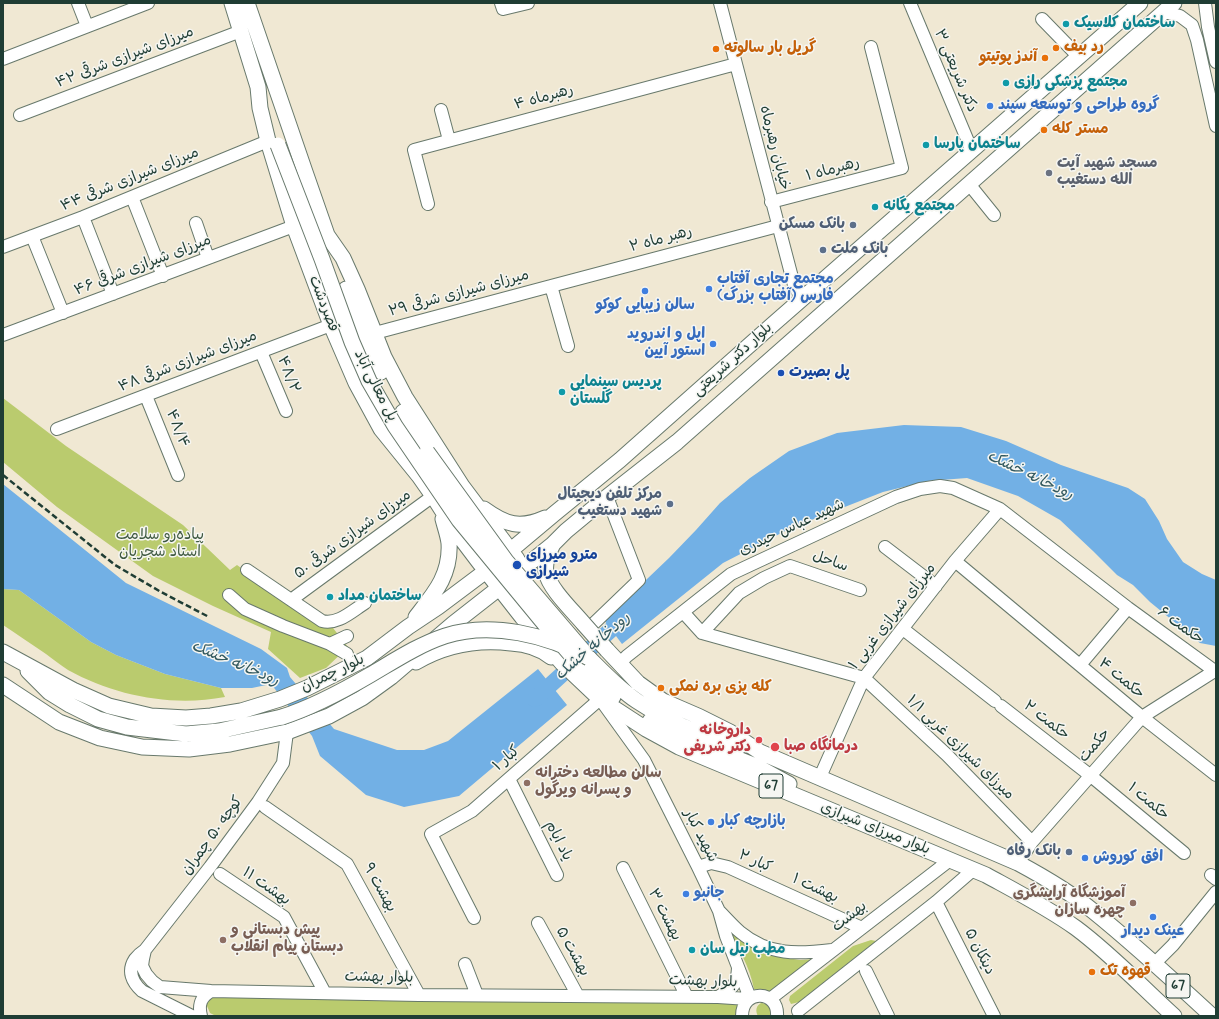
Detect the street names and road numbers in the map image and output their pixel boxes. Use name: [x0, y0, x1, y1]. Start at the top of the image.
street label: ۴۲ میرزای شیرازی شرقی: [53, 23, 197, 93]
street label: ۳ دکتر شریعتی: [929, 27, 981, 115]
street label: ۴ رهبرماه: [512, 81, 576, 115]
street label: خیابان رهبرماه: [755, 104, 793, 192]
street label: ۴۴ میرزای شیرازی شرقی: [58, 144, 202, 216]
street label: ۱ رهبرماه: [804, 154, 862, 186]
street label: ۲ رهبر ماه: [628, 223, 694, 257]
street label: ۴۶ میرزای شیرازی شرقی: [72, 232, 214, 300]
street label: ۲۹ میرزای شیرازی شرقی: [387, 267, 531, 321]
street label: قصردشت: [304, 273, 342, 335]
street label: بلوار دکتر شریعتی: [689, 319, 777, 401]
street label: ۴۸ میرزای شیرازی شرقی: [116, 327, 260, 397]
street label: پل معالی آباد: [349, 347, 401, 425]
street label: ۴۸/۲: [272, 354, 304, 396]
street label: ۴۸/۴: [161, 407, 193, 451]
street label: ۵۰ میرزای شیرازی شرقی: [291, 486, 415, 584]
street label: شهید عباس حیدری: [736, 496, 848, 560]
street label: ساحل: [810, 548, 850, 576]
street label: ۱ میرزای شیرازی غربی: [846, 560, 940, 674]
street label: ۶ حکمت: [1154, 603, 1206, 649]
street label: بلوار چمران: [298, 651, 368, 697]
street label: ۴ حکمت: [1094, 655, 1148, 703]
street label: ۱/۱ میرزای شیرازی غربی: [903, 692, 1017, 804]
street label: ۲ حکمت: [1019, 697, 1073, 745]
street label: حکمت: [1075, 725, 1115, 767]
street label: ۱ کبار: [490, 742, 524, 776]
road number: 67: [759, 774, 783, 798]
street label: ۱ حکمت: [1124, 779, 1172, 825]
street label: کوچه ۵۰ چمران: [178, 793, 248, 879]
street label: بلوار میرزای شیرازی: [817, 799, 933, 859]
street label: شهید کبار: [679, 806, 721, 866]
street label: یاد ایام: [540, 818, 576, 864]
street label: ۲ کبار: [735, 847, 775, 877]
street label: ۹ بهشت: [358, 860, 400, 916]
street label: ۱۱ بهشت: [239, 864, 293, 910]
street label: ۱ بهشت: [789, 870, 841, 908]
street label: ۳ بهشت: [643, 886, 685, 944]
street label: بهشت: [829, 898, 871, 936]
street label: ۵ بهشت: [551, 924, 593, 980]
street label: ۵ دینکان: [960, 926, 998, 978]
street label: بلوار بهشت: [344, 968, 414, 988]
street label: بلوار بهشت: [668, 972, 738, 992]
road number: 67: [1166, 974, 1190, 998]

